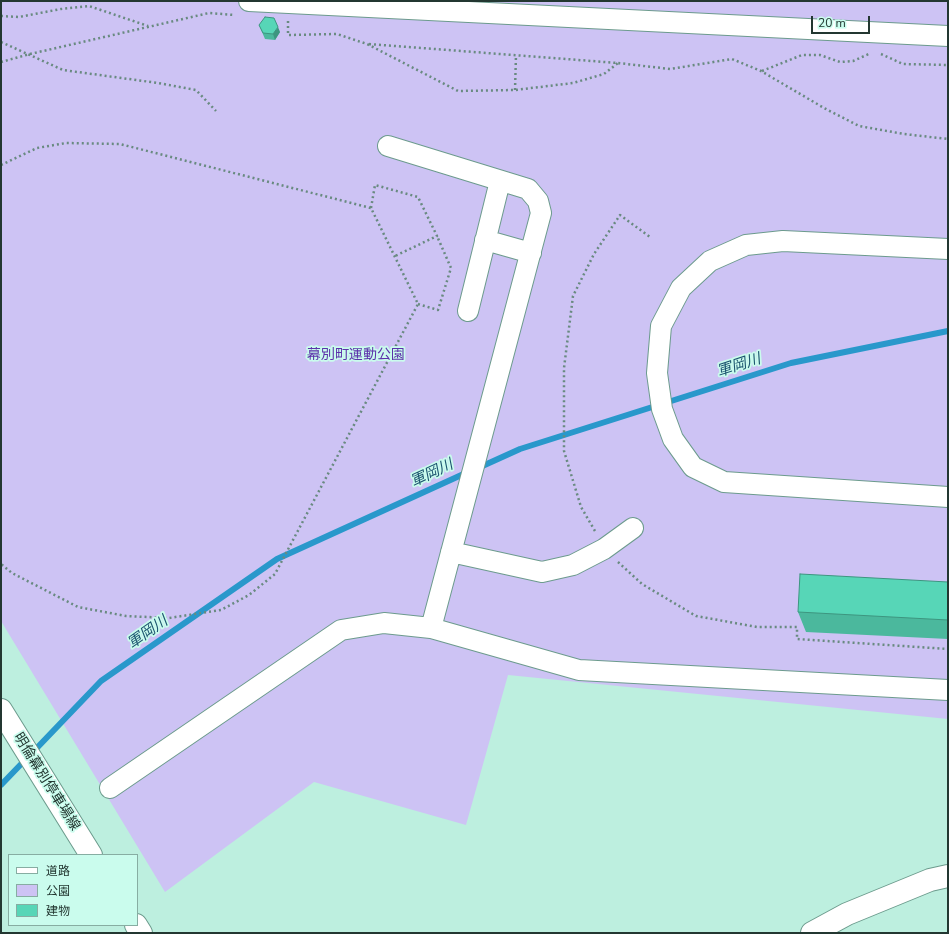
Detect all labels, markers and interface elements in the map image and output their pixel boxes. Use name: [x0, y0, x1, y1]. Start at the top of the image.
scale bar: [813, 8, 872, 34]
text: 20 m: [818, 15, 846, 31]
park label: 幕別町運動公園: [307, 348, 405, 364]
water label: 軍岡川: [715, 350, 763, 382]
water label: 軍岡川: [408, 456, 456, 492]
water label: 軍岡川: [124, 613, 172, 653]
street label: 明倫幕別停車場線: [9, 730, 83, 834]
legend: [8, 854, 138, 926]
text: 道路: [46, 863, 70, 879]
text: 公園: [46, 883, 70, 899]
text: 建物: [46, 903, 70, 919]

